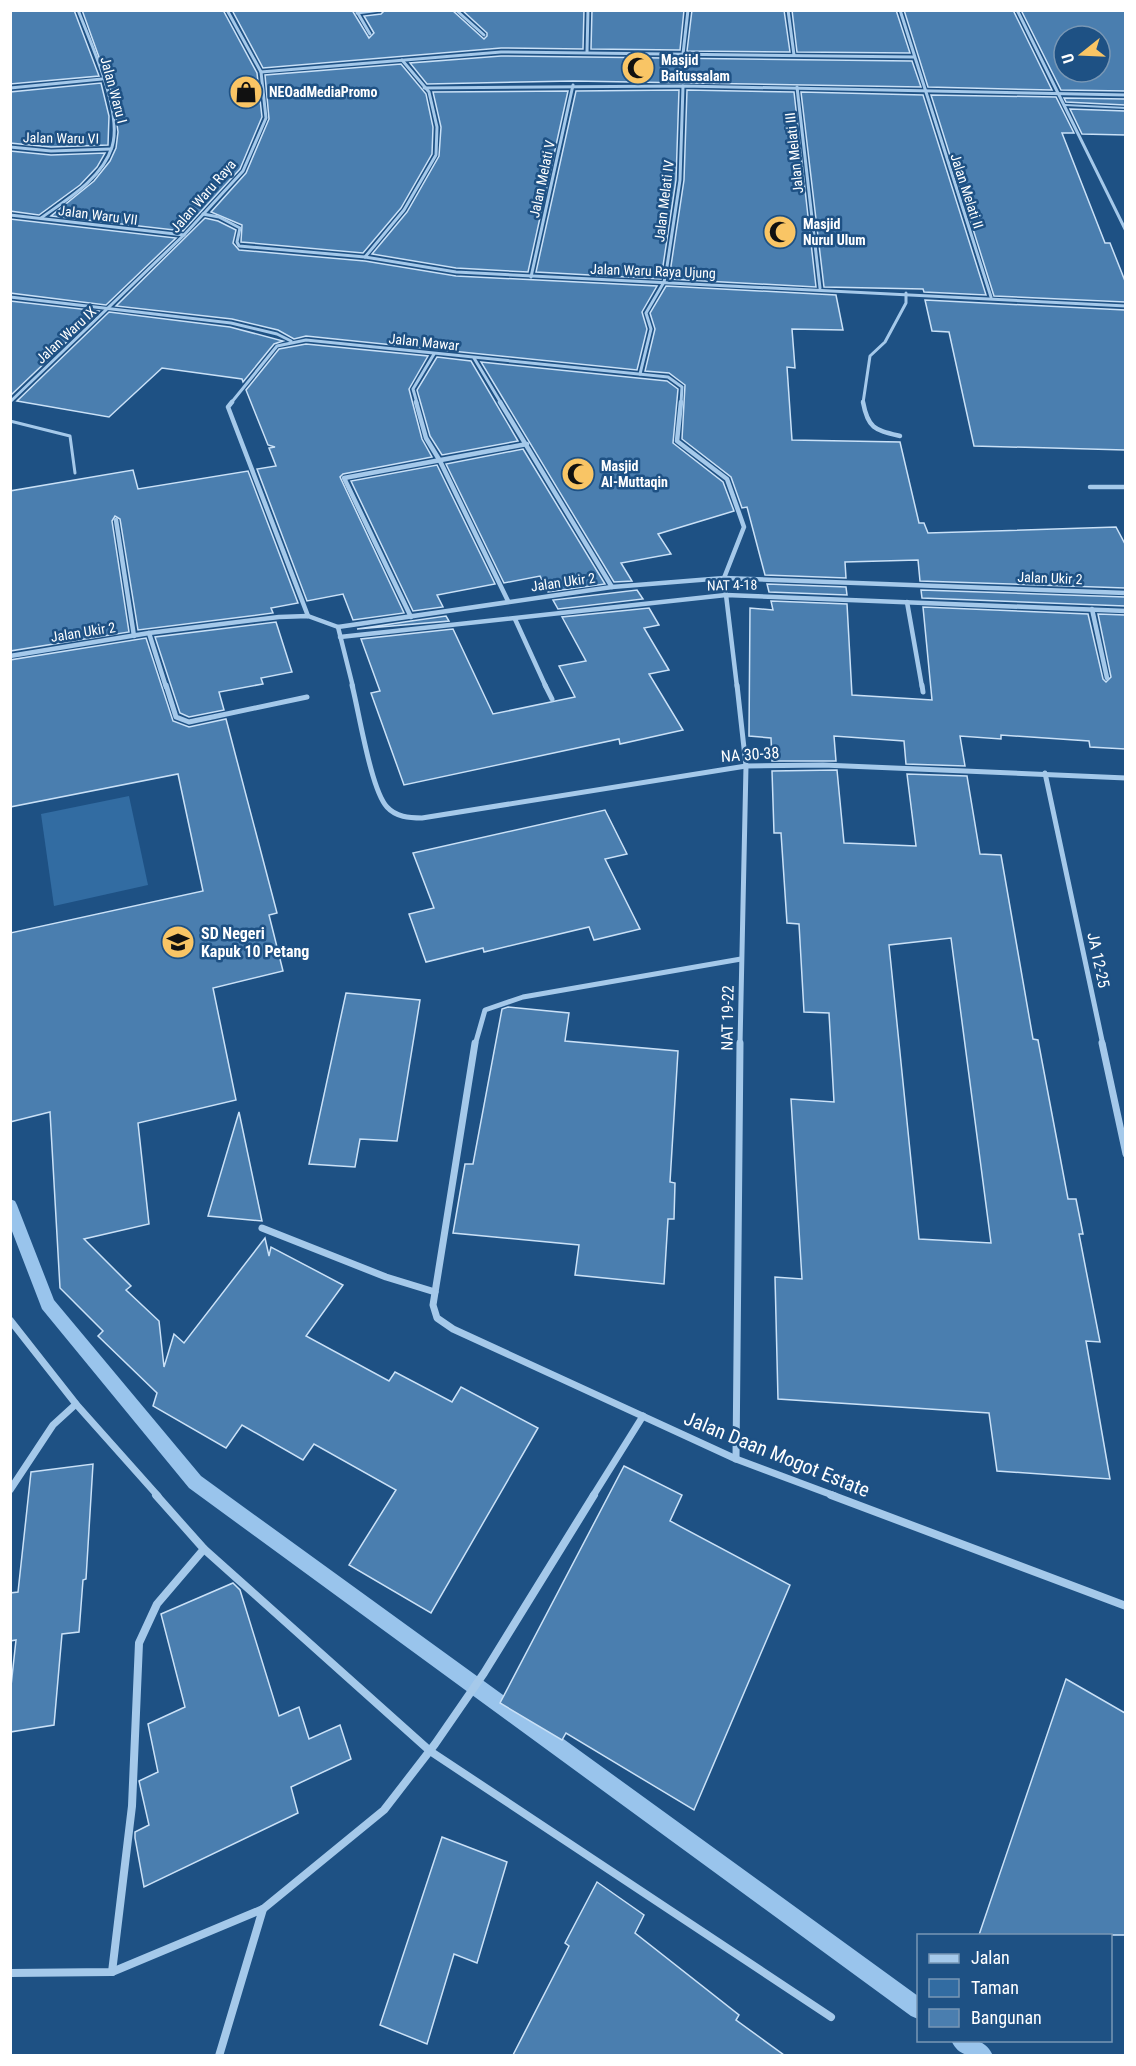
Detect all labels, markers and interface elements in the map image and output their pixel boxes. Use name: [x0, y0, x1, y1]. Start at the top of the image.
north arrow: [1052, 24, 1112, 84]
mosque icon: Masjid Baitussalam: [620, 50, 656, 86]
text: U: [1058, 51, 1079, 66]
place label: Masjid Baitussalam: [661, 52, 730, 84]
street label: Jalan Waru I: [97, 55, 131, 125]
shop icon: NEOadMediaPromo: [228, 74, 264, 110]
place label: NEOadMediaPromo: [269, 84, 378, 100]
street label: Jalan Melati III: [782, 112, 806, 194]
street label: Jalan Waru VI: [23, 129, 99, 147]
street label: Jalan Melati V: [526, 139, 558, 219]
street label: Jalan Melati II: [947, 151, 987, 231]
street label: Jalan Waru Raya: [167, 156, 239, 236]
street label: Jalan Melati IV: [651, 159, 677, 243]
street label: Jalan Waru VII: [58, 202, 138, 228]
mosque icon: Masjid Nurul Ulum: [762, 214, 798, 250]
place label: Masjid Nurul Ulum: [803, 216, 866, 248]
street label: Jalan Waru Raya Ujung: [590, 261, 716, 281]
street label: Jalan Waru IX: [33, 303, 99, 367]
street label: Jalan Mawar: [388, 330, 460, 354]
mosque icon: Masjid Al-Muttaqin: [560, 456, 596, 492]
place label: Masjid Al-Muttaqin: [601, 458, 668, 490]
street label: Jalan Ukir 2: [1017, 569, 1083, 587]
street label: Jalan Ukir 2: [530, 570, 596, 594]
street label: NAT 4-18: [707, 577, 757, 593]
street label: Jalan Ukir 2: [50, 619, 117, 645]
street label: NA 30-38: [720, 743, 780, 766]
school or university icon: SD Negeri Kapuk 10 Petang: [160, 924, 196, 960]
place label: SD Negeri Kapuk 10 Petang: [201, 924, 309, 961]
street label: JA 12-25: [1083, 931, 1114, 990]
street label: NAT 19-22: [717, 985, 738, 1051]
street label: Jalan Daan Mogot Estate: [681, 1406, 873, 1502]
legend: [917, 1934, 1112, 2042]
text: Jalan: [971, 1947, 1010, 1968]
text: Taman: [971, 1977, 1019, 1998]
text: Bangunan: [971, 2007, 1042, 2028]

